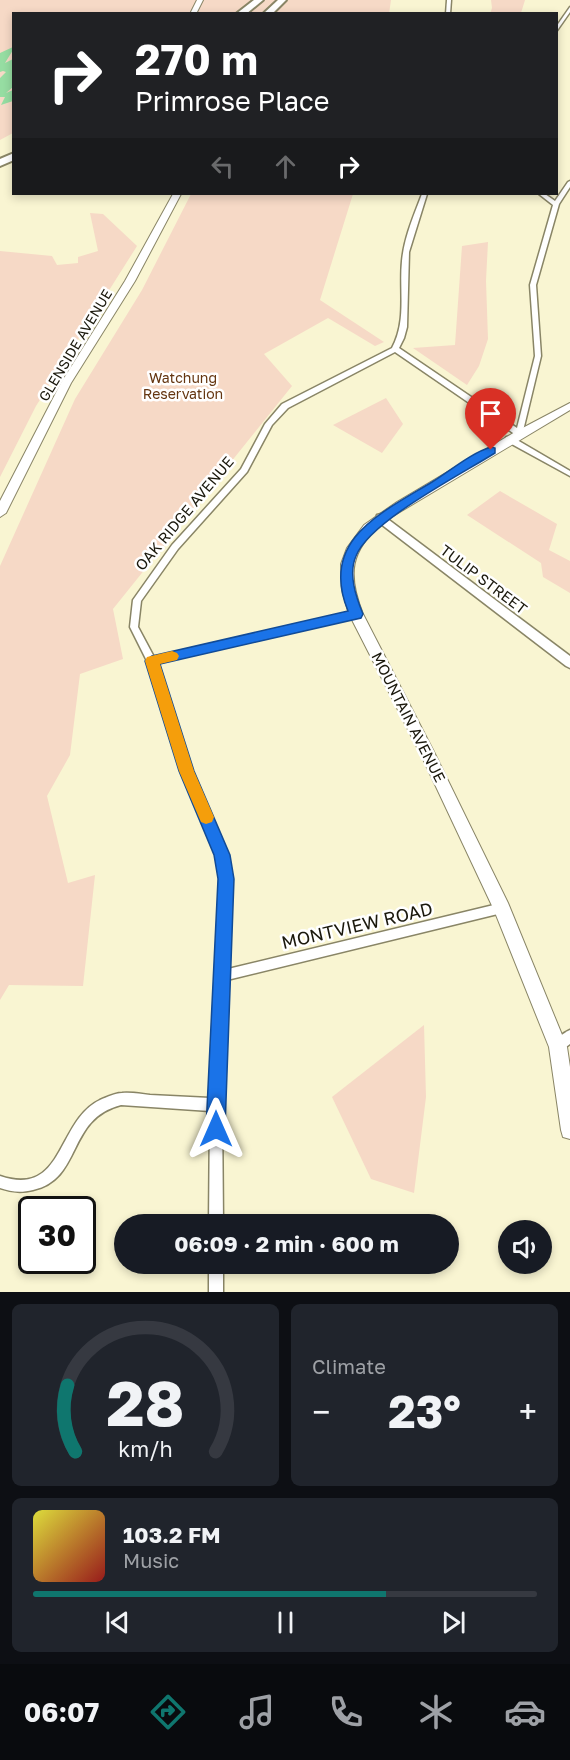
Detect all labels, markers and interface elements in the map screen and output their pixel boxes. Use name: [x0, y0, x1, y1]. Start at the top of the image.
text: 270 m: [135, 34, 258, 84]
icon: right: [36, 36, 114, 114]
text: Primrose Place: [135, 85, 329, 117]
icon: left: [206, 150, 239, 183]
icon: ahead: [269, 150, 302, 183]
icon: right: [332, 150, 365, 183]
street label: GLENSIDE AVENUE: [35, 286, 115, 404]
park label: Watchung Reservation: [143, 369, 223, 402]
pin: [465, 388, 516, 450]
icon: arrive: [474, 397, 507, 430]
street label: OAK RIDGE AVENUE: [131, 452, 237, 574]
street label: TULIP STREET: [437, 541, 531, 617]
street label: MOUNTAIN AVENUE: [368, 649, 450, 785]
street label: MONTVIEW ROAD: [279, 897, 435, 953]
position arrow: [184, 1097, 248, 1161]
speed limit sign: 30: [18, 1196, 96, 1274]
map controls: [498, 1220, 552, 1274]
button: sound: [498, 1220, 552, 1274]
text: 06:09 · 2 min · 600 m: [174, 1230, 399, 1257]
text: Climate: [312, 1354, 386, 1378]
text: 28: [106, 1365, 184, 1440]
text: 23°: [388, 1384, 461, 1438]
text: −: [312, 1392, 330, 1431]
text: +: [519, 1392, 537, 1431]
text: km/h: [118, 1436, 173, 1462]
text: 103.2 FM: [123, 1521, 221, 1548]
text: Music: [123, 1548, 179, 1572]
icon: previous: [101, 1606, 134, 1639]
icon: pause: [269, 1606, 302, 1639]
icon: next: [437, 1606, 470, 1639]
icon: directions: [147, 1691, 189, 1733]
icon: music: [236, 1691, 278, 1733]
icon: phone: [325, 1691, 367, 1733]
icon: climate: [415, 1691, 457, 1733]
icon: car: [504, 1691, 546, 1733]
text: 06:07: [24, 1696, 99, 1728]

